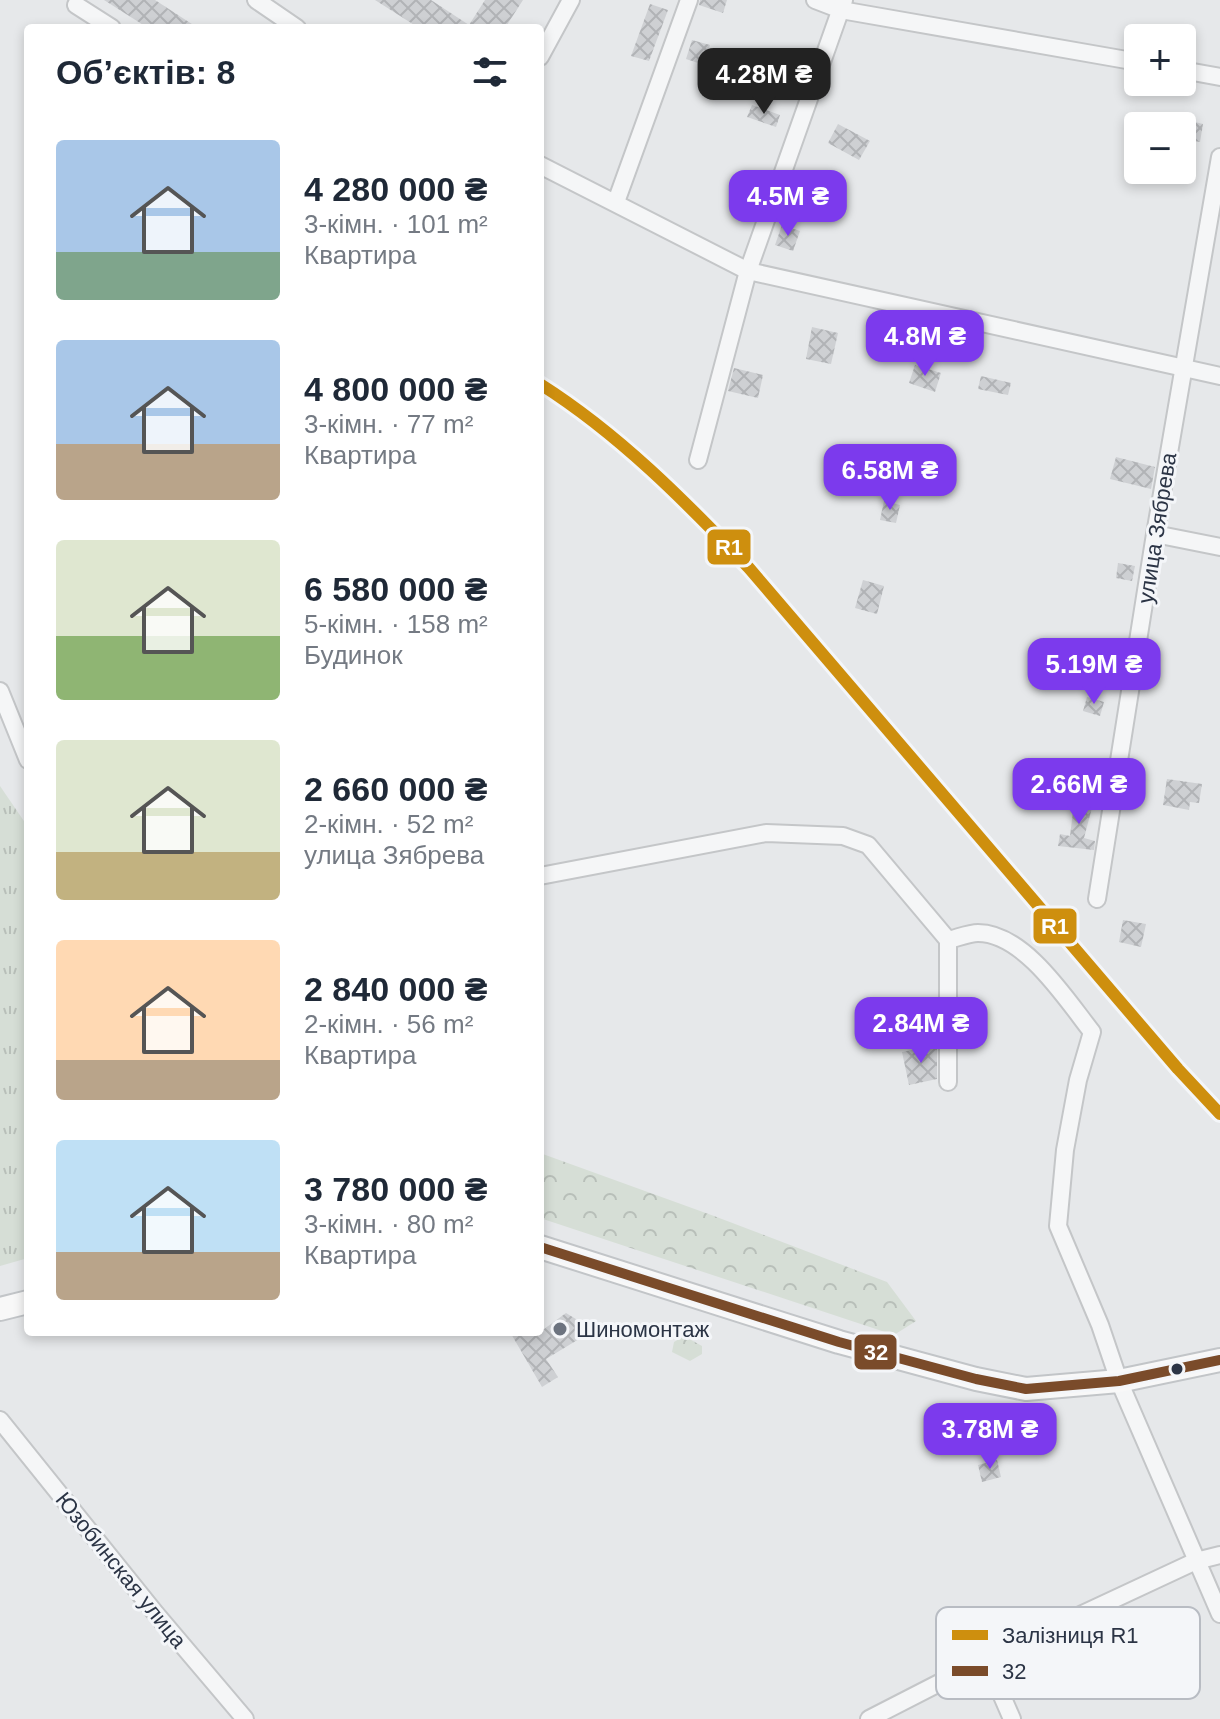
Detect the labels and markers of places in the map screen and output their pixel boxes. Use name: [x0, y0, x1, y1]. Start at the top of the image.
pin: 4.28M ₴: [690, 48, 838, 116]
pin: 4.5M ₴: [723, 170, 853, 238]
pin: 4.8M ₴: [860, 310, 990, 378]
pin: 6.58M ₴: [816, 444, 964, 512]
pin: 5.19M ₴: [1020, 638, 1168, 706]
pin: 2.66M ₴: [1005, 758, 1153, 826]
pin: 2.84M ₴: [847, 997, 995, 1065]
place label: Шиномонтаж: [576, 1317, 709, 1342]
marker: Шиномонтаж: [551, 1320, 569, 1338]
unlabelled marker: [1169, 1361, 1185, 1377]
pin: 3.78M ₴: [916, 1403, 1064, 1471]

